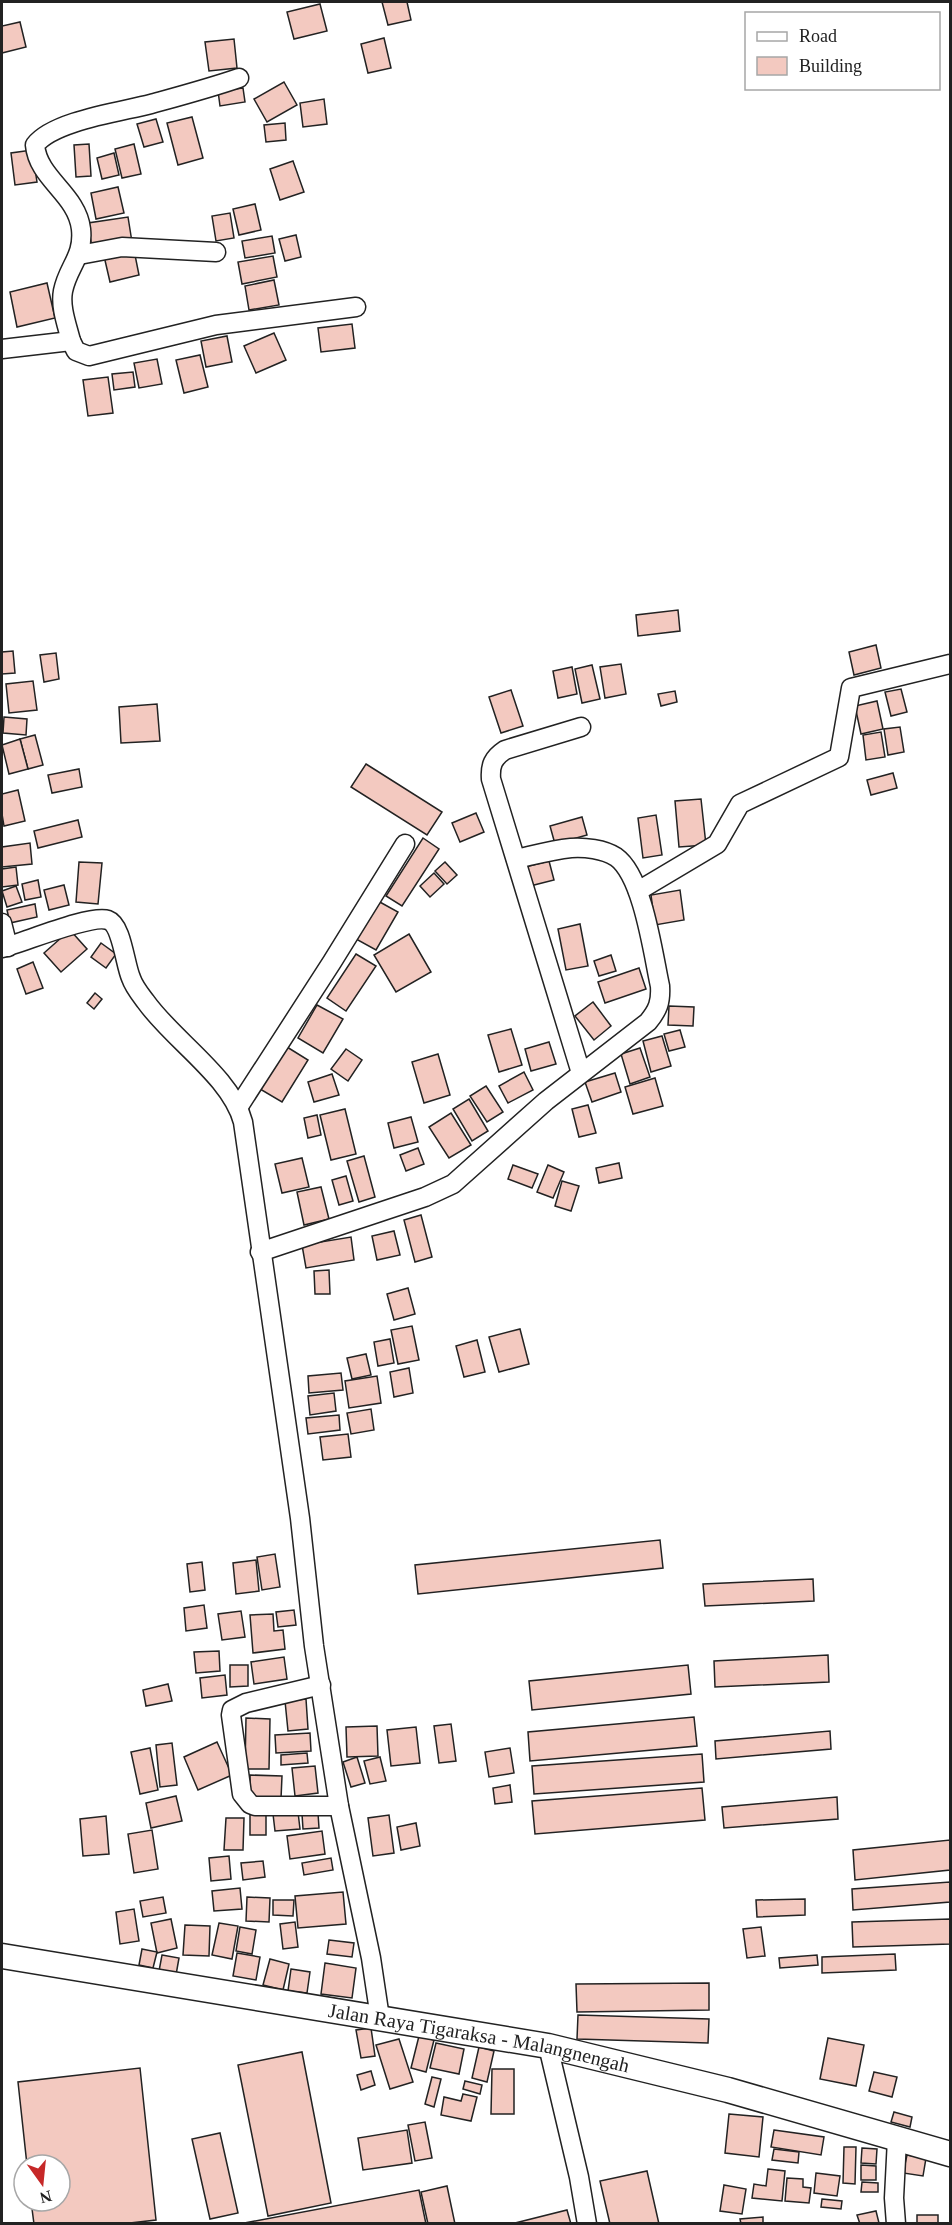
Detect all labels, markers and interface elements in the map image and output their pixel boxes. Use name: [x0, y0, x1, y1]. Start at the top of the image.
legend: [745, 12, 940, 90]
text: Road: [799, 26, 837, 46]
text: Building: [799, 56, 862, 76]
street label: Jalan Raya Tigaraksa - Malangnengah: [327, 1999, 632, 2077]
north arrow: [12, 2153, 72, 2213]
text: N: [38, 2187, 54, 2207]

